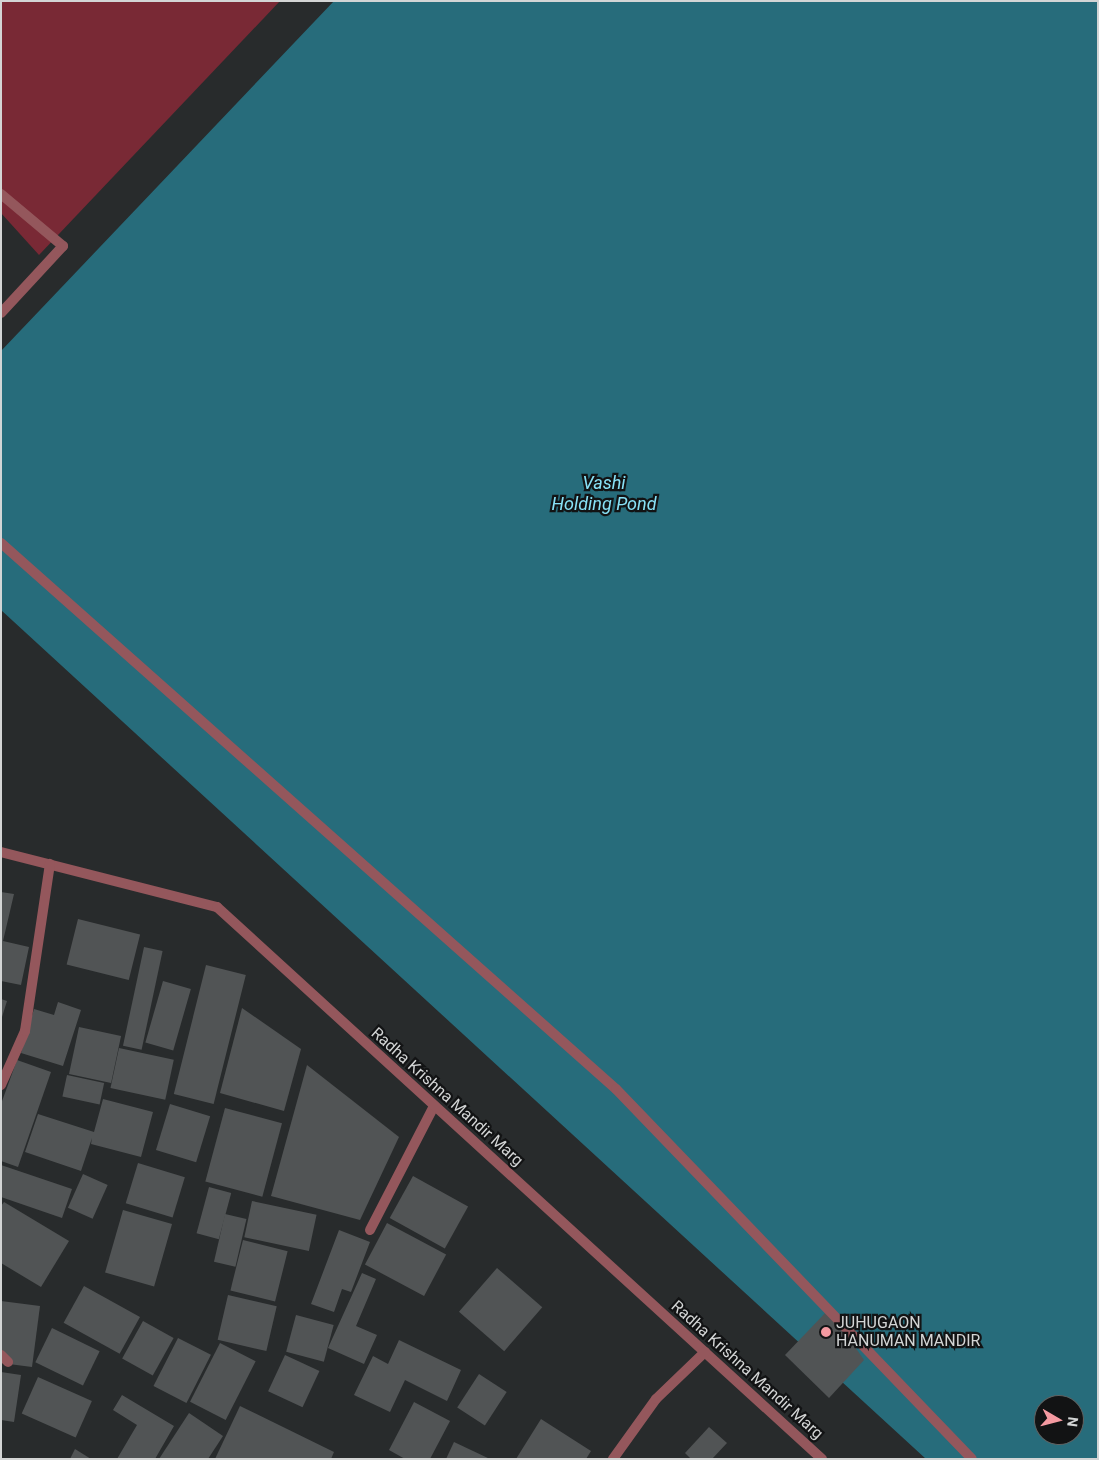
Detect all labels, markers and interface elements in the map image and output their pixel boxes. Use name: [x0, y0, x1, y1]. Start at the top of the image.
water label: Vashi Holding Pond: [552, 473, 656, 516]
street label: Radha Krishna Mandir Marg: [367, 1024, 527, 1170]
street label: Radha Krishna Mandir Marg: [667, 1297, 827, 1443]
place label: JUHUGAON HANUMAN MANDIR: [836, 1313, 980, 1351]
marker: JUHUGAON HANUMAN MANDIR: [820, 1326, 832, 1338]
north arrow: [1034, 1395, 1084, 1445]
text: N: [1064, 1416, 1081, 1428]

